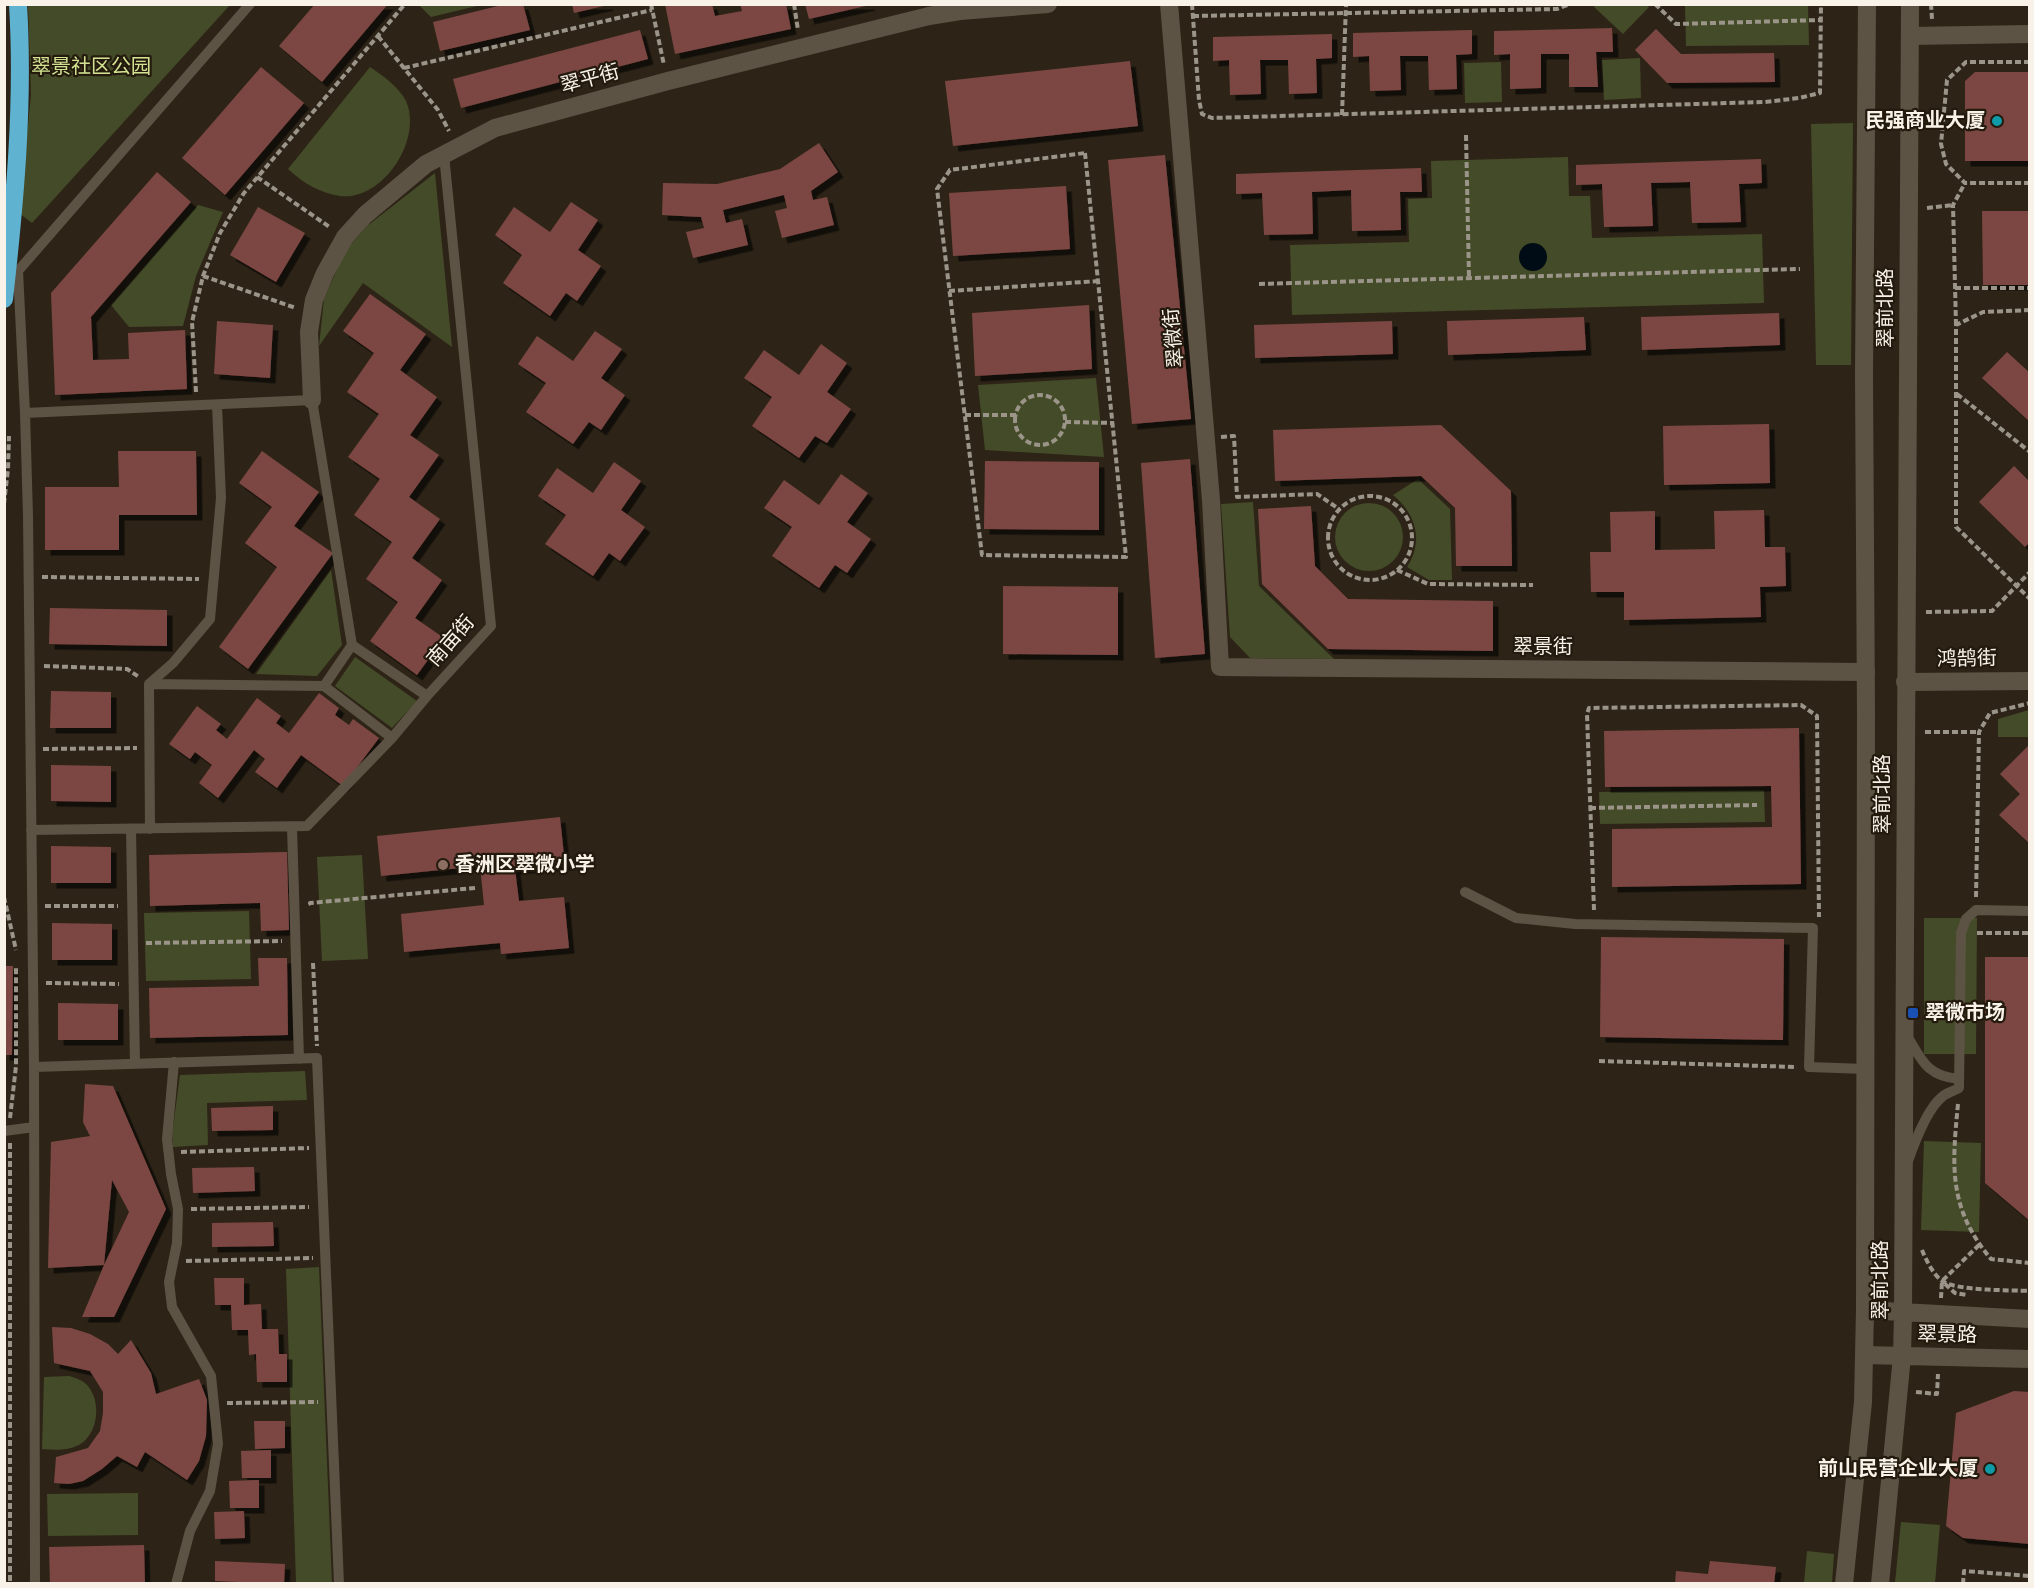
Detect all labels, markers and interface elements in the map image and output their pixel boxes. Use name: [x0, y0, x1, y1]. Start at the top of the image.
park label: 翠景社区公园: [31, 55, 151, 79]
street label: 翠平街: [558, 60, 622, 98]
place label: 民强商业大厦: [1865, 109, 1985, 133]
marker: 民强商业大厦: [1990, 114, 2004, 128]
street label: 翠前北路: [1874, 268, 1898, 348]
street label: 翠微街: [1159, 307, 1189, 369]
street label: 南亩街: [422, 610, 480, 672]
street label: 翠景街: [1513, 635, 1573, 659]
street label: 鸿鹄街: [1937, 646, 1997, 672]
street label: 翠前北路: [1871, 754, 1895, 834]
place label: 香洲区翠微小学: [455, 853, 595, 877]
marker: 香洲区翠微小学: [436, 858, 450, 872]
place label: 翠微市场: [1925, 1001, 2005, 1025]
marker: 翠微市场: [1906, 1006, 1920, 1020]
street label: 翠前北路: [1869, 1240, 1893, 1320]
street label: 翠景路: [1917, 1322, 1977, 1348]
place label: 前山民营企业大厦: [1818, 1457, 1978, 1481]
marker: 前山民营企业大厦: [1983, 1462, 1997, 1476]

